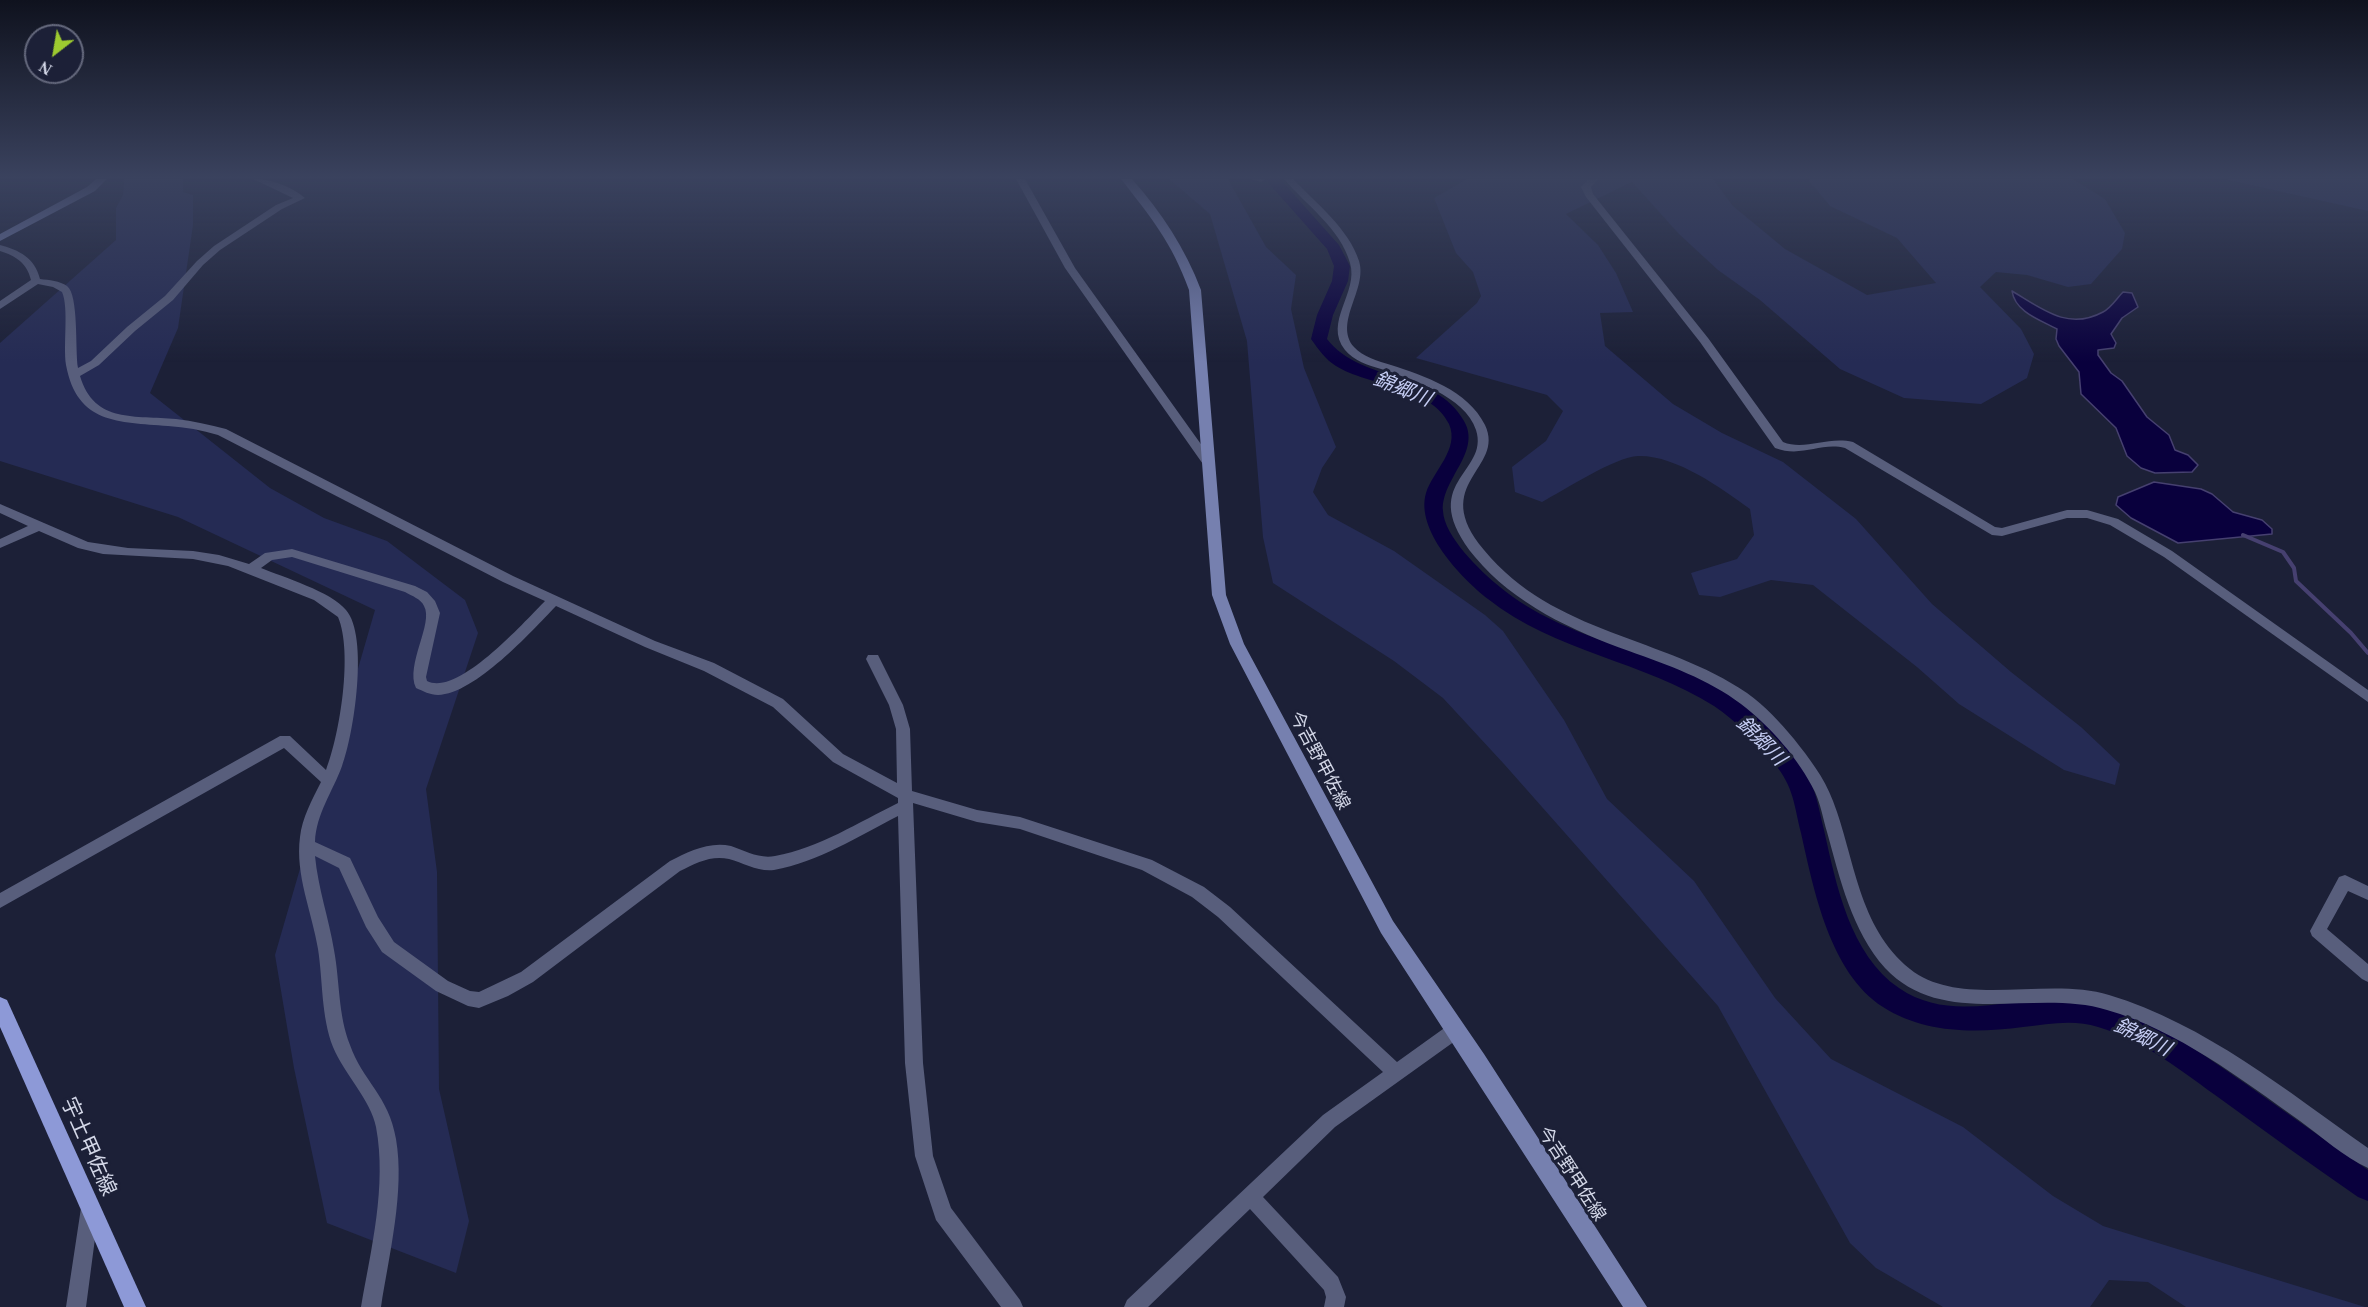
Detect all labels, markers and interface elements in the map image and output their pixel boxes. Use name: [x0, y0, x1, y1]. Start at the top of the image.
north arrow: [24, 24, 84, 84]
text: N: [36, 58, 55, 78]
water label: 錦郷川: [1371, 366, 1435, 410]
street label: 今吉野甲佐線: [1286, 707, 1356, 813]
water label: 錦郷川: [1732, 710, 1792, 770]
water label: 錦郷川: [2111, 1012, 2175, 1060]
street label: 宇土甲佐線: [57, 1093, 123, 1199]
street label: 今吉野甲佐線: [1535, 1122, 1611, 1224]

